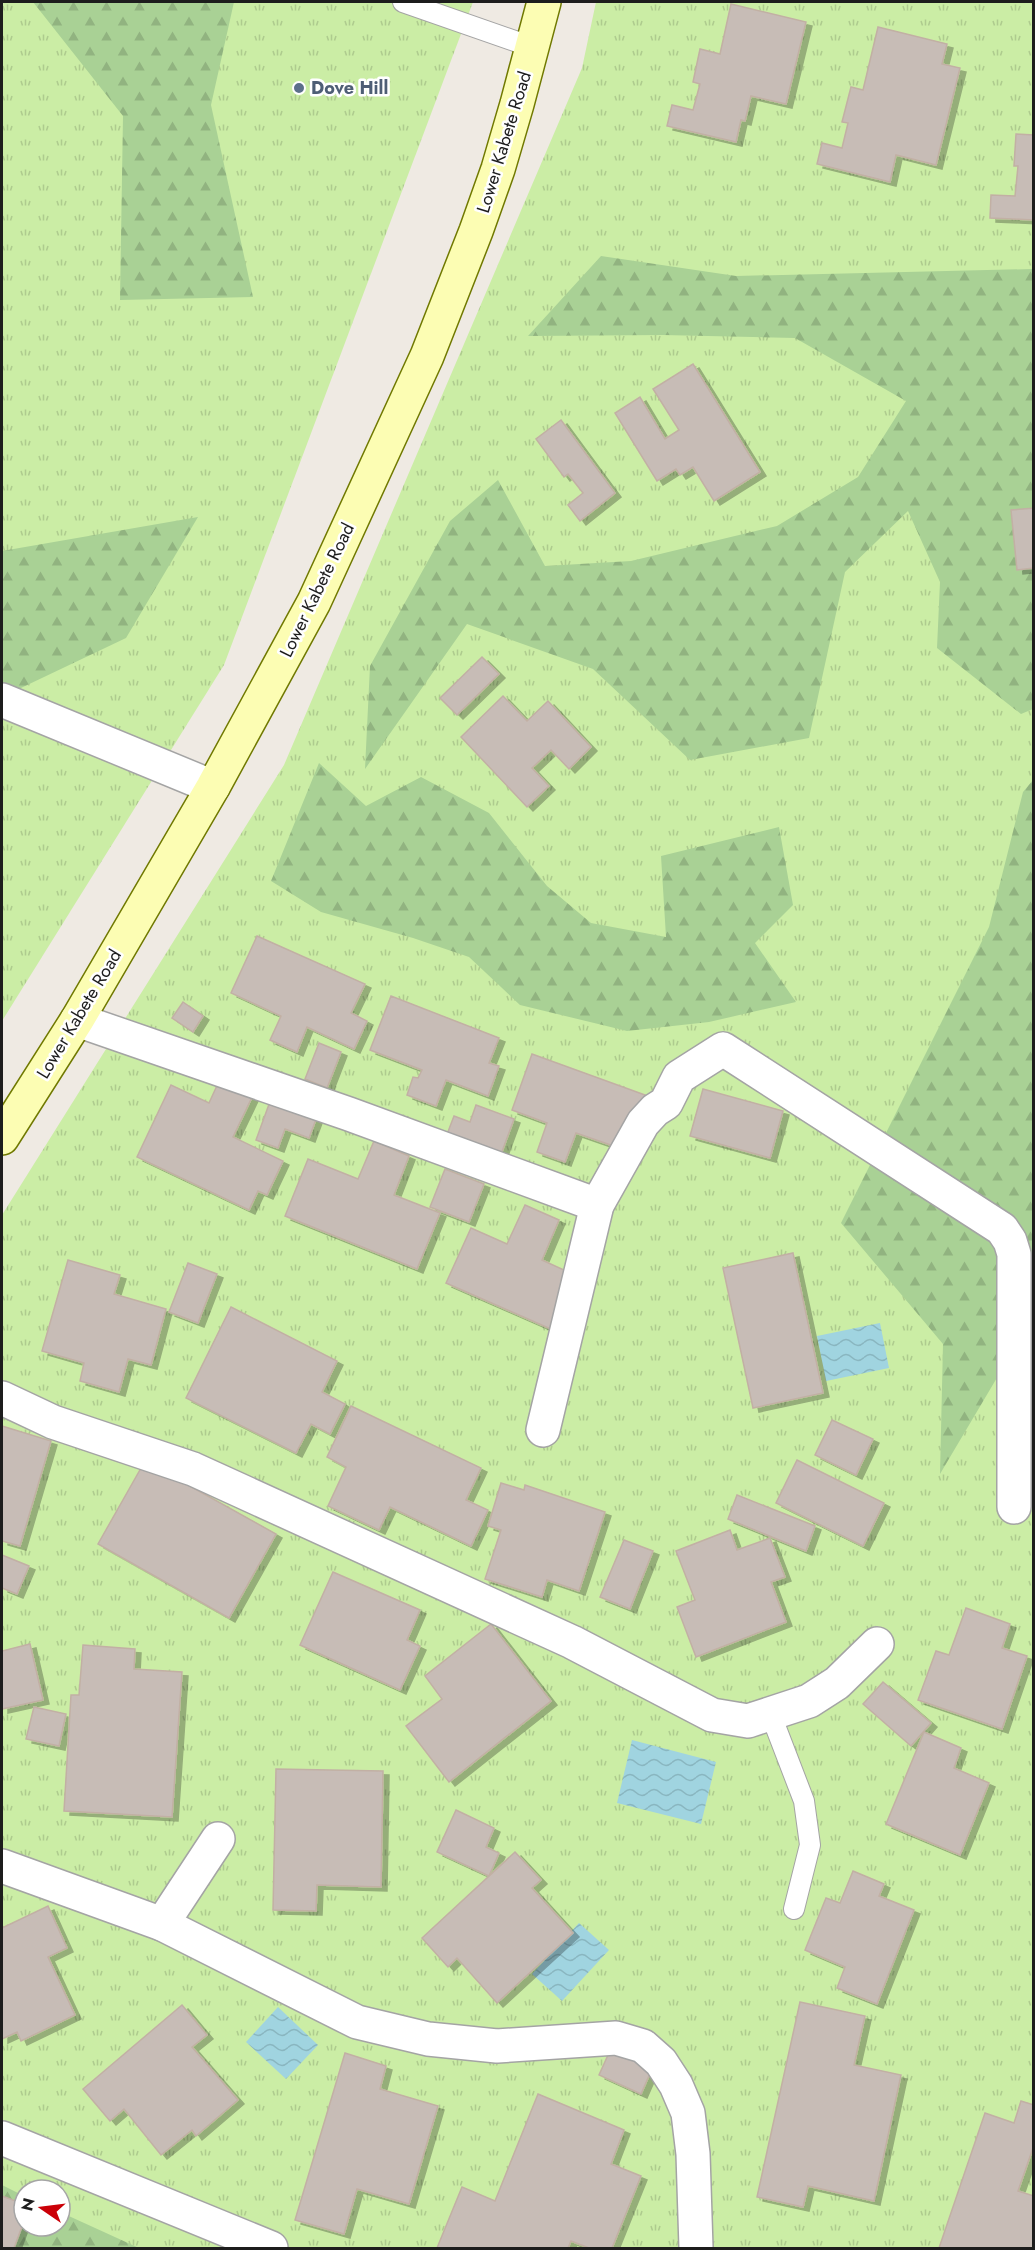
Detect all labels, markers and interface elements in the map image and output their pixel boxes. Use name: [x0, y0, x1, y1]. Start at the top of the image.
street label: Lower Kabete Road: [470, 68, 538, 216]
place label: Dove Hill: [311, 75, 388, 101]
marker: Dove Hill: [292, 81, 306, 95]
street label: Lower Kabete Road: [273, 518, 361, 662]
street label: Lower Kabete Road: [30, 944, 128, 1084]
north arrow: [12, 2178, 72, 2238]
text: N: [15, 2196, 41, 2213]

